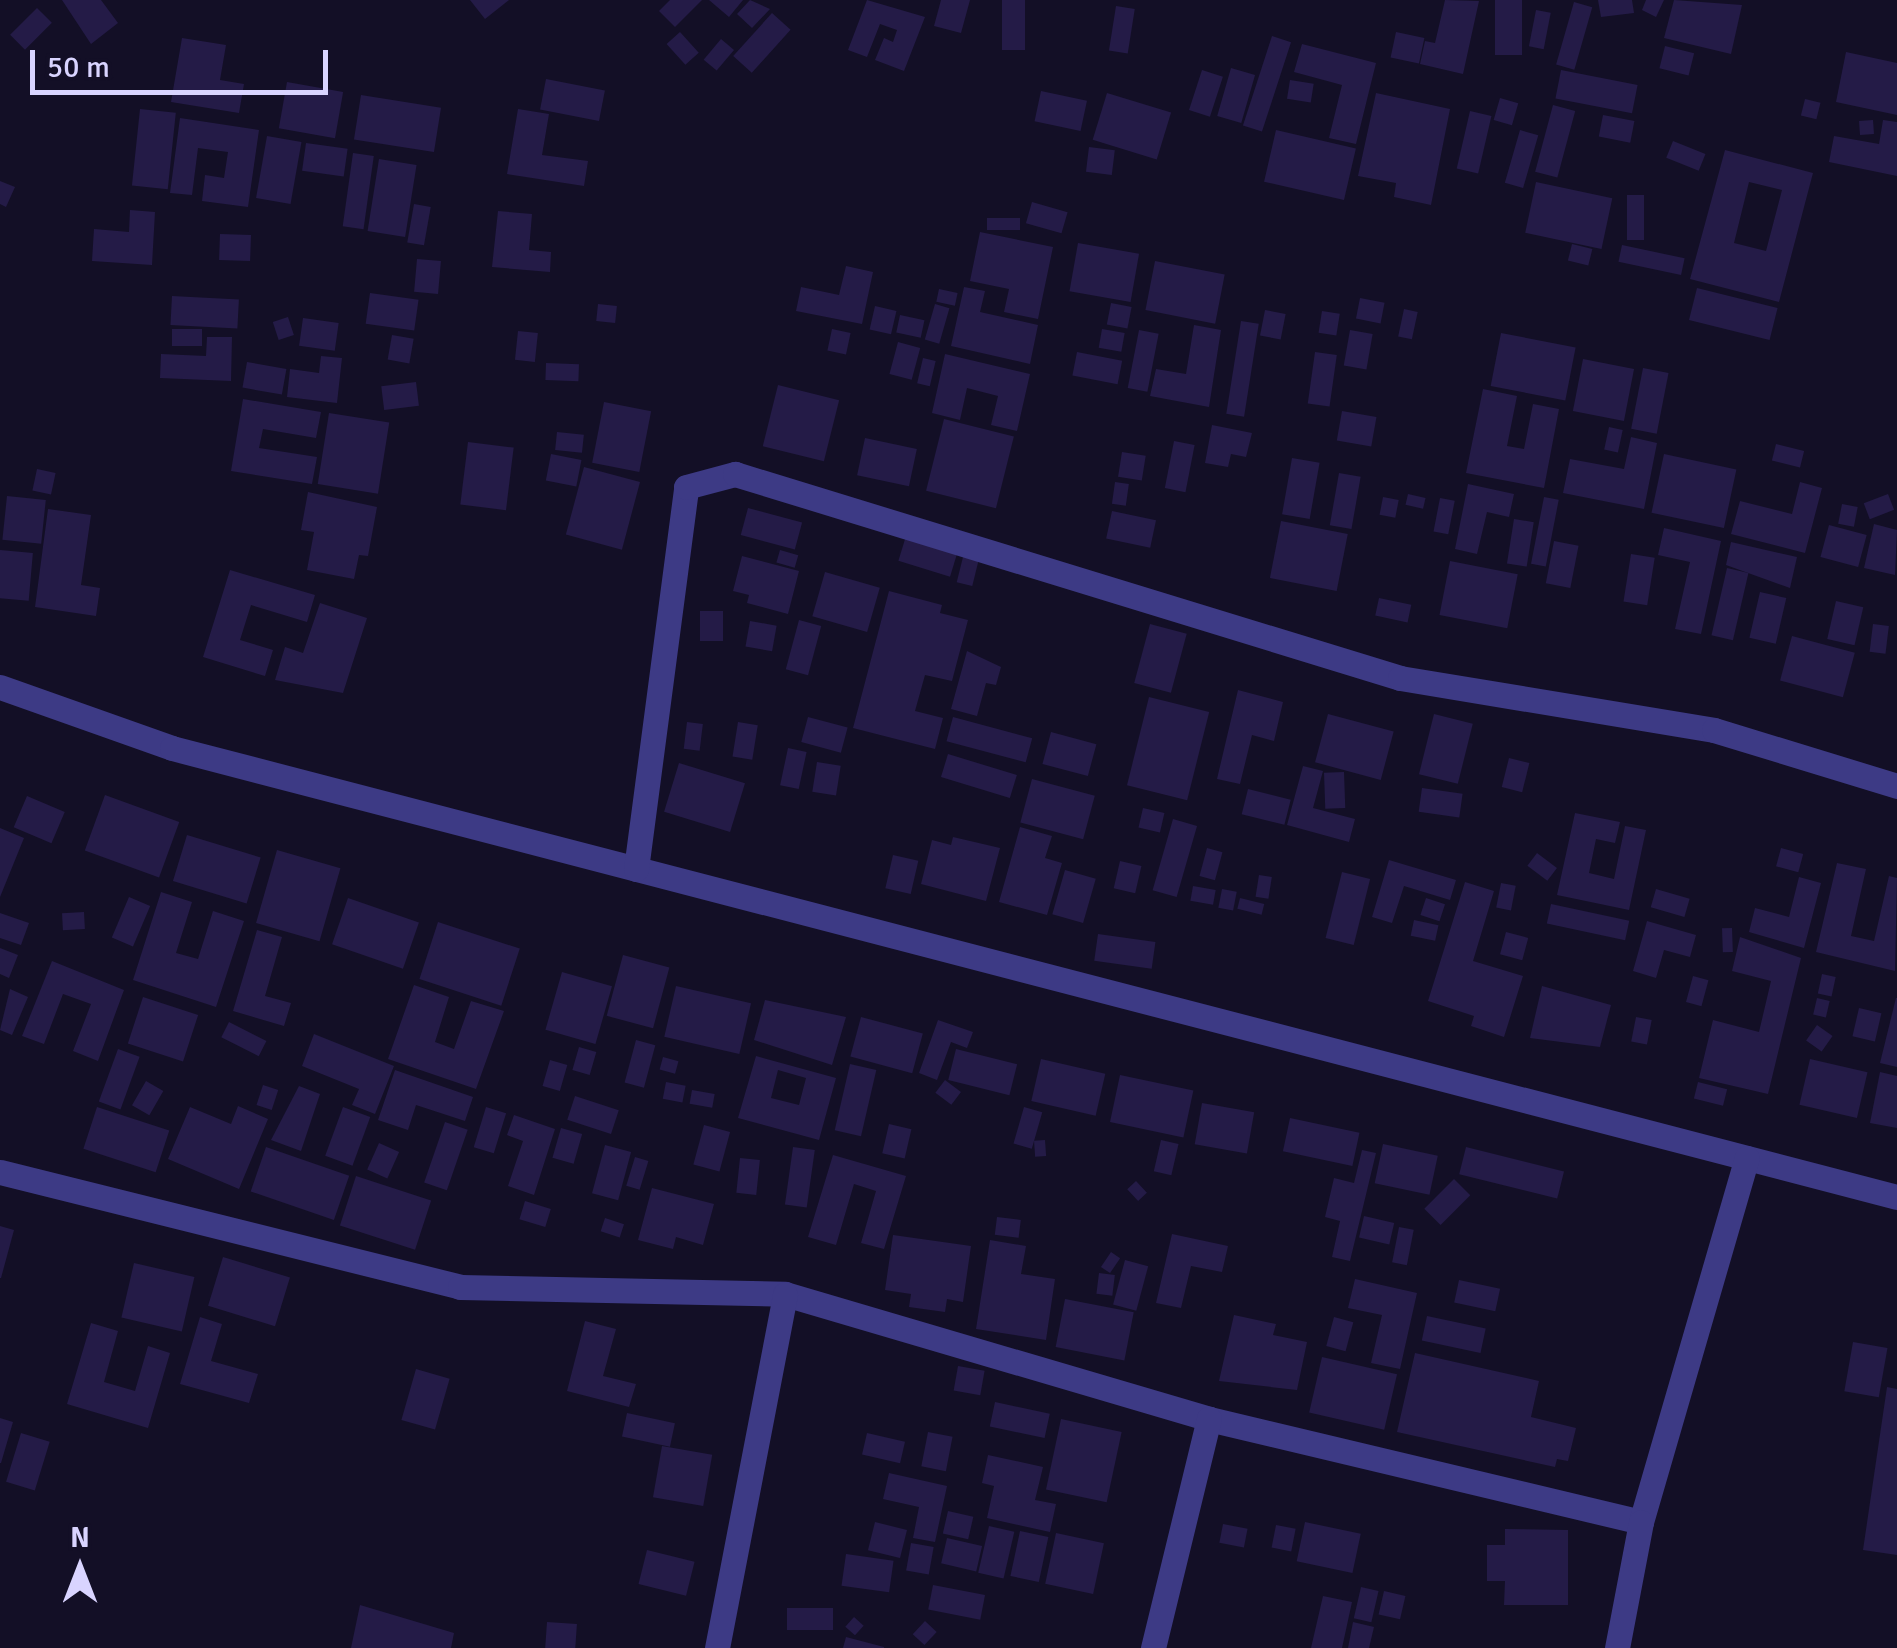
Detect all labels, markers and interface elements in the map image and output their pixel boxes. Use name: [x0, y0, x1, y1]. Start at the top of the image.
scale bar: [35, 30, 332, 92]
text: 50 m: [47, 49, 110, 86]
north arrow: [30, 1518, 130, 1618]
text: N: [70, 1521, 90, 1555]

